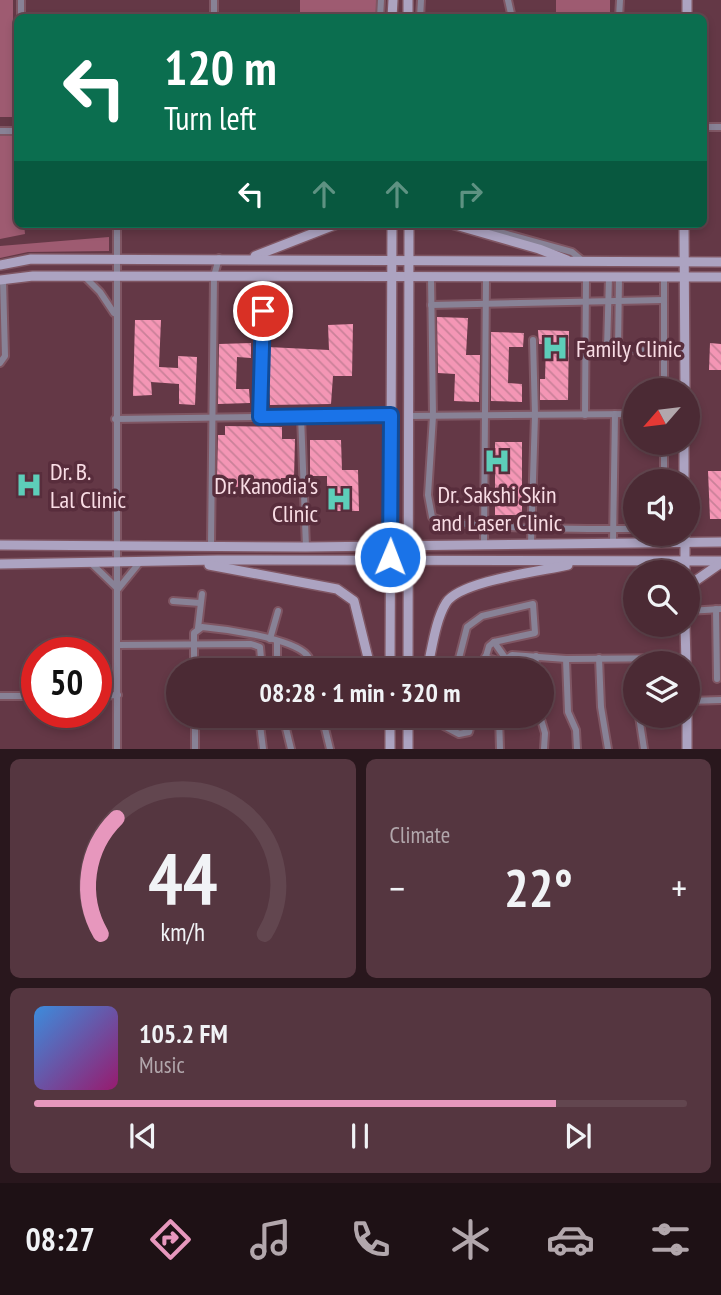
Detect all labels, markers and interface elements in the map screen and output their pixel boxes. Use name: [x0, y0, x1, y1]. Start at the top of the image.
text: 120 m: [164, 35, 277, 99]
icon: left: [49, 42, 140, 133]
text: Turn left: [164, 97, 256, 139]
icon: left: [232, 175, 270, 213]
icon: ahead: [305, 175, 343, 213]
icon: ahead: [378, 175, 416, 213]
icon: right: [451, 175, 489, 213]
pin: [233, 281, 293, 341]
icon: arrive: [244, 292, 282, 330]
hospital icon: Family Clinic: [540, 333, 570, 363]
place label: Family Clinic: [576, 333, 682, 364]
north arrow: [623, 378, 700, 455]
map controls: [623, 378, 700, 728]
hospital icon: Dr. Sakshi Skin and Laser Clinic: [482, 446, 512, 476]
place label: Dr. B. Lal Clinic: [50, 456, 126, 515]
button: sound: [623, 469, 700, 546]
hospital icon: Dr. B. Lal Clinic: [14, 470, 44, 500]
place label: Dr. Kanodia's Clinic: [214, 470, 318, 529]
place label: Dr. Sakshi Skin and Laser Clinic: [432, 479, 563, 538]
hospital icon: Dr. Kanodia's Clinic: [324, 484, 354, 514]
position arrow: [353, 520, 427, 594]
button: search: [623, 560, 700, 637]
speed limit sign: 50: [21, 637, 112, 728]
button: layers: [623, 651, 700, 728]
text: 08:28 · 1 min · 320 m: [260, 676, 460, 709]
text: Climate: [390, 820, 450, 849]
text: 44: [148, 831, 218, 925]
text: 22°: [504, 854, 573, 921]
text: −: [390, 863, 405, 912]
text: +: [671, 863, 687, 912]
text: km/h: [161, 916, 205, 948]
text: 105.2 FM: [139, 1017, 228, 1050]
text: Music: [139, 1050, 185, 1079]
icon: previous: [124, 1117, 162, 1155]
icon: pause: [341, 1117, 379, 1155]
icon: next: [559, 1117, 597, 1155]
icon: directions: [146, 1215, 195, 1264]
icon: music: [246, 1215, 295, 1264]
icon: phone: [346, 1215, 395, 1264]
icon: climate: [446, 1215, 495, 1264]
icon: car: [546, 1215, 595, 1264]
icon: filters: [646, 1215, 695, 1264]
text: 08:27: [26, 1218, 95, 1260]

